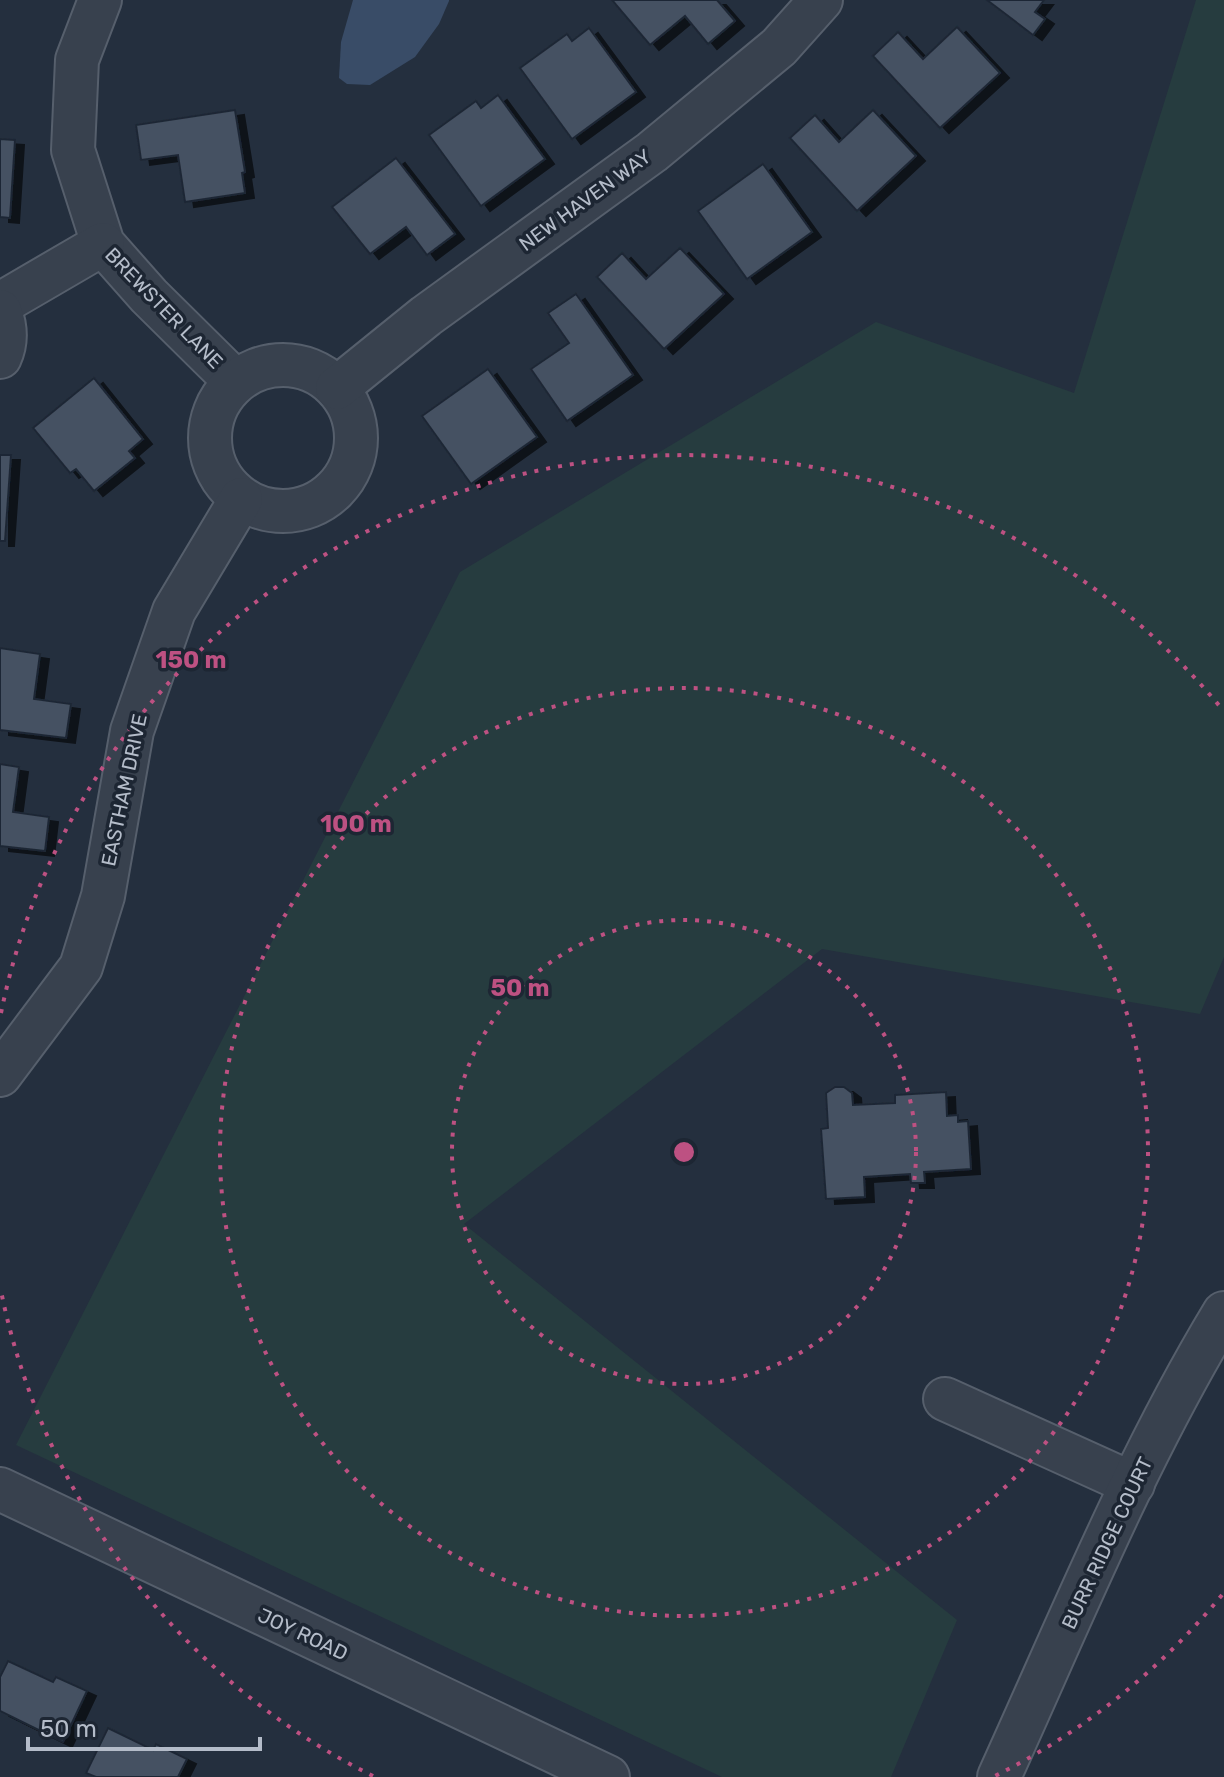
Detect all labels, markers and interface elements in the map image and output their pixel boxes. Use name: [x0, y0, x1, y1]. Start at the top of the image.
street label: NEW HAVEN WAY: [514, 144, 656, 256]
street label: BREWSTER LANE: [100, 242, 228, 374]
text: 150 m: [156, 646, 226, 674]
street label: EASTHAM DRIVE: [96, 712, 152, 868]
text: 100 m: [320, 810, 392, 838]
text: 50 m: [491, 974, 549, 1002]
centre of rings: [670, 1138, 698, 1166]
street label: BURR RIDGE COURT: [1057, 1453, 1158, 1633]
street label: JOY ROAD: [254, 1603, 352, 1665]
scale bar: [28, 1701, 260, 1751]
text: 50 m: [40, 1715, 97, 1743]

